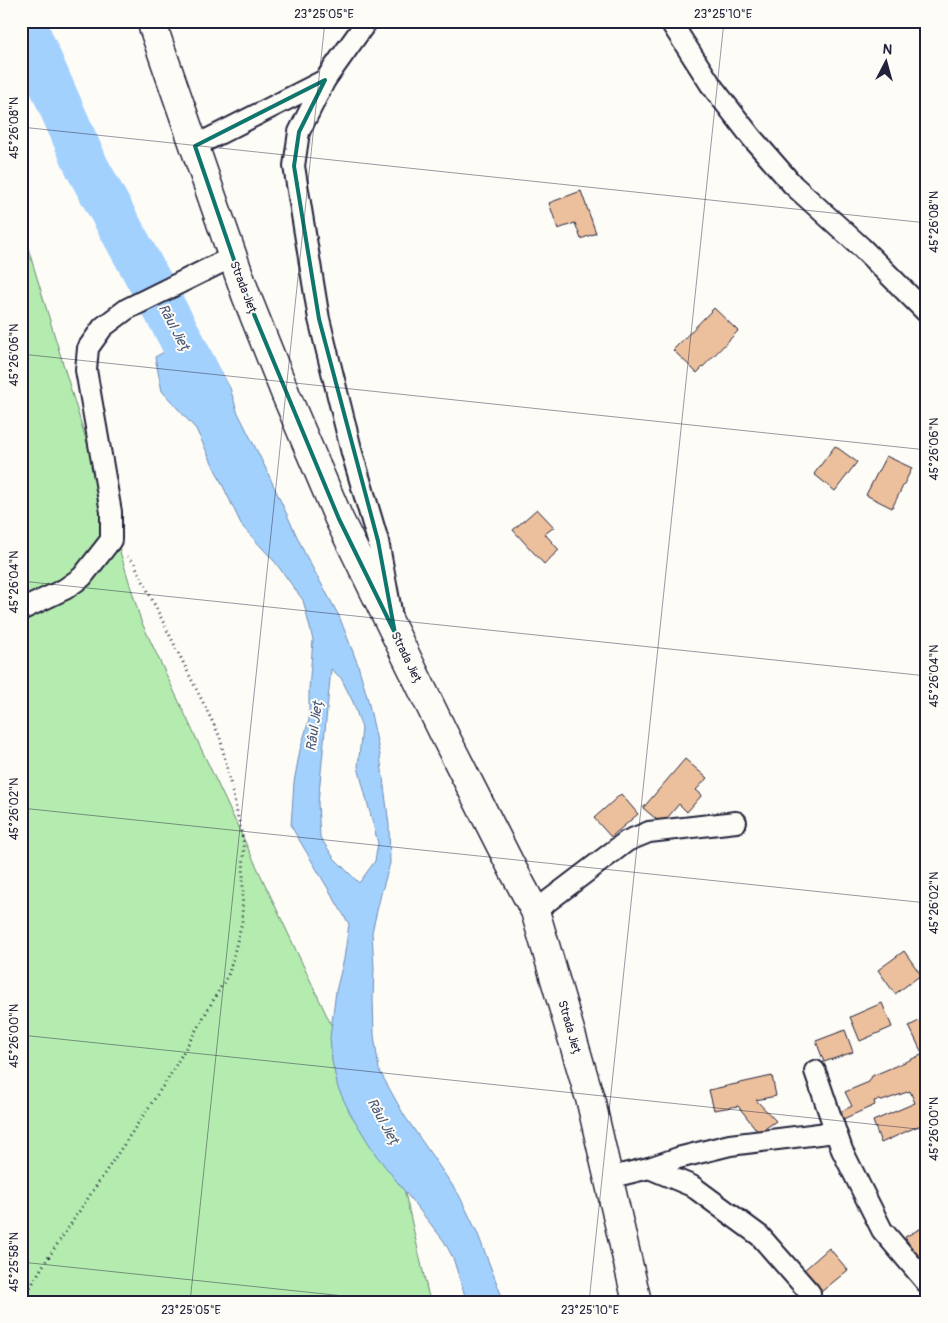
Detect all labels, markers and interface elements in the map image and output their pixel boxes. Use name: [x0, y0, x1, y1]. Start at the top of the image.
text: 23°25'05"E: [294, 7, 354, 22]
text: 23°25'10"E: [694, 7, 752, 22]
north arrow: [860, 38, 910, 88]
text: N: [882, 41, 893, 59]
text: 45°26'08"N: [7, 97, 22, 159]
text: 45°26'08"N: [927, 191, 942, 253]
street label: Strada Jieț: [226, 259, 261, 317]
water label: Râul Jieț: [155, 301, 194, 355]
text: 45°26'06"N: [7, 324, 22, 386]
text: 45°26'06"N: [927, 418, 942, 480]
text: 45°26'04"N: [7, 551, 22, 613]
street label: Strada Jieț: [387, 629, 426, 687]
text: 45°26'04"N: [927, 645, 942, 707]
water label: Râul Jieț: [302, 698, 327, 752]
text: 45°26'02"N: [7, 778, 22, 840]
text: 45°26'02"N: [927, 872, 942, 934]
street label: Strada Jieț: [554, 999, 585, 1057]
text: 45°26'00"N: [7, 1004, 22, 1068]
water label: Râul Jieț: [363, 1095, 404, 1149]
text: 45°26'00"N: [927, 1097, 942, 1161]
text: 45°25'58"N: [7, 1232, 22, 1292]
text: 23°25'05"E: [161, 1303, 221, 1318]
text: 23°25'10"E: [561, 1303, 619, 1318]

